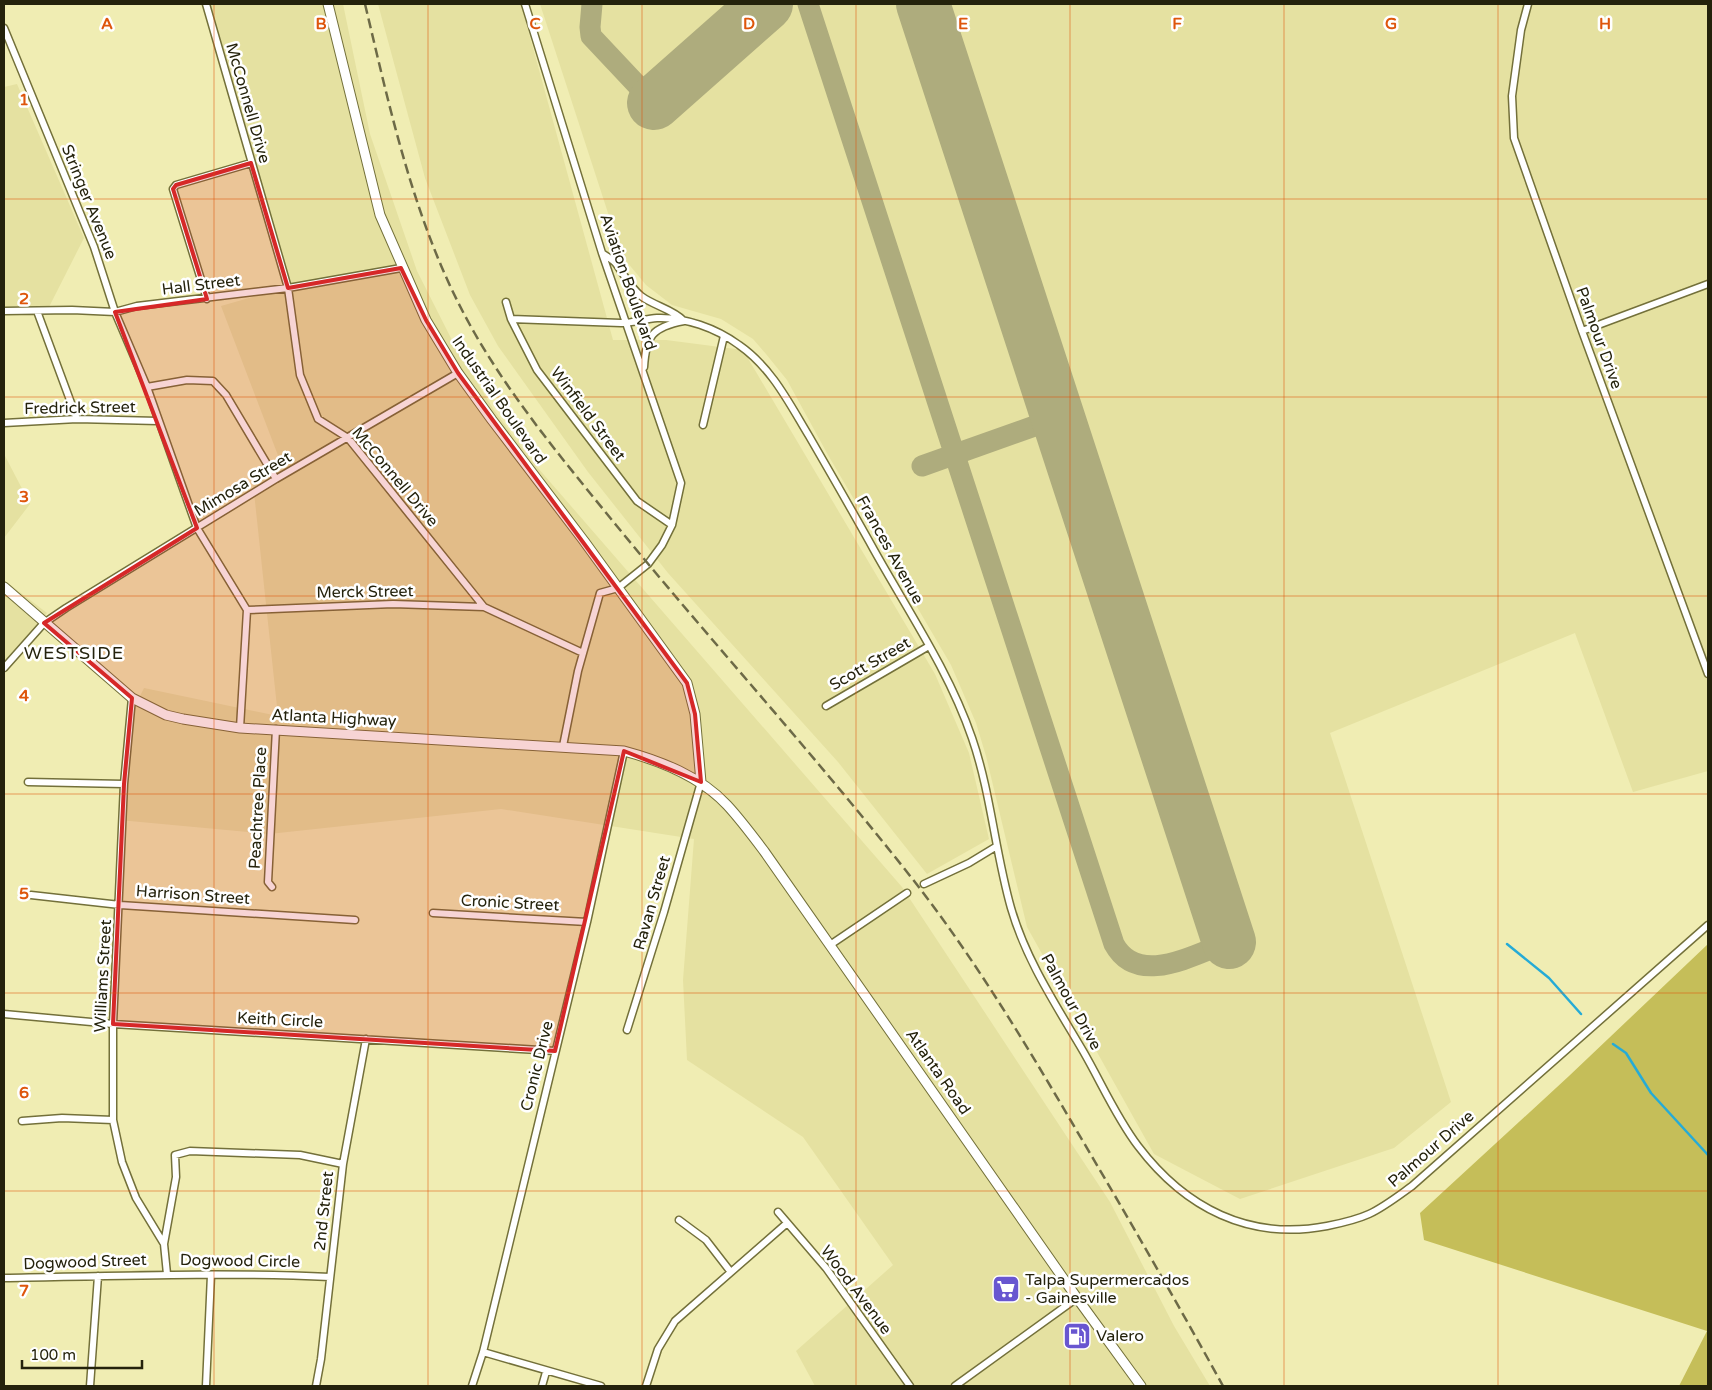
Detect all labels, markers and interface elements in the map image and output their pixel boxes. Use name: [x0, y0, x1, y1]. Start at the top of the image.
text: A: [101, 14, 113, 34]
text: B: [315, 14, 327, 34]
text: C: [529, 14, 541, 34]
text: D: [743, 14, 755, 34]
text: E: [958, 14, 968, 34]
text: F: [1172, 14, 1182, 34]
text: G: [1385, 14, 1397, 34]
text: H: [1599, 14, 1611, 34]
street label: McConnell Drive: [221, 41, 275, 165]
text: 1: [19, 90, 29, 110]
street label: Stringer Avenue: [57, 142, 121, 262]
street label: Aviation Boulevard: [595, 211, 661, 353]
street label: Hall Street: [161, 270, 241, 300]
street label: Palmour Drive: [1571, 284, 1627, 392]
text: 2: [19, 289, 29, 309]
street label: Industrial Boulevard: [447, 332, 551, 468]
street label: Winfield Street: [546, 363, 630, 465]
street label: Fredrick Street: [24, 397, 136, 419]
street label: McConnell Drive: [347, 423, 443, 531]
street label: Mimosa Street: [191, 447, 295, 521]
text: 3: [19, 487, 29, 507]
street label: Frances Avenue: [852, 492, 928, 608]
street label: Merck Street: [316, 581, 414, 603]
street label: Scott Street: [826, 633, 914, 695]
district label: WESTSIDE: [24, 642, 124, 664]
text: 4: [19, 686, 29, 706]
street label: Atlanta Highway: [271, 705, 397, 731]
street label: Peachtree Place: [245, 747, 271, 869]
street label: Ravan Street: [629, 854, 675, 952]
street label: Harrison Street: [135, 881, 251, 909]
text: 5: [19, 884, 29, 904]
street label: Cronic Street: [460, 890, 560, 916]
street label: Williams Street: [90, 919, 116, 1033]
street label: Palmour Drive: [1036, 950, 1106, 1054]
street label: Keith Circle: [236, 1008, 324, 1032]
street label: Cronic Drive: [516, 1019, 558, 1113]
street label: Atlanta Road: [901, 1025, 975, 1119]
text: 6: [19, 1083, 29, 1103]
street label: Palmour Drive: [1384, 1106, 1478, 1192]
street label: 2nd Street: [310, 1170, 338, 1252]
street label: Wood Avenue: [816, 1241, 896, 1339]
street label: Dogwood Street: [23, 1250, 147, 1274]
street label: Dogwood Circle: [180, 1250, 300, 1272]
place label: Talpa Supermercados - Gainesville: [1025, 1270, 1189, 1308]
supermarket icon: Talpa Supermercados - Gainesville: [991, 1274, 1021, 1304]
text: 7: [19, 1281, 29, 1301]
fuel station icon: Valero: [1062, 1321, 1092, 1351]
place label: Valero: [1096, 1326, 1144, 1346]
scale bar: [22, 1338, 142, 1370]
text: 100 m: [30, 1346, 76, 1364]

